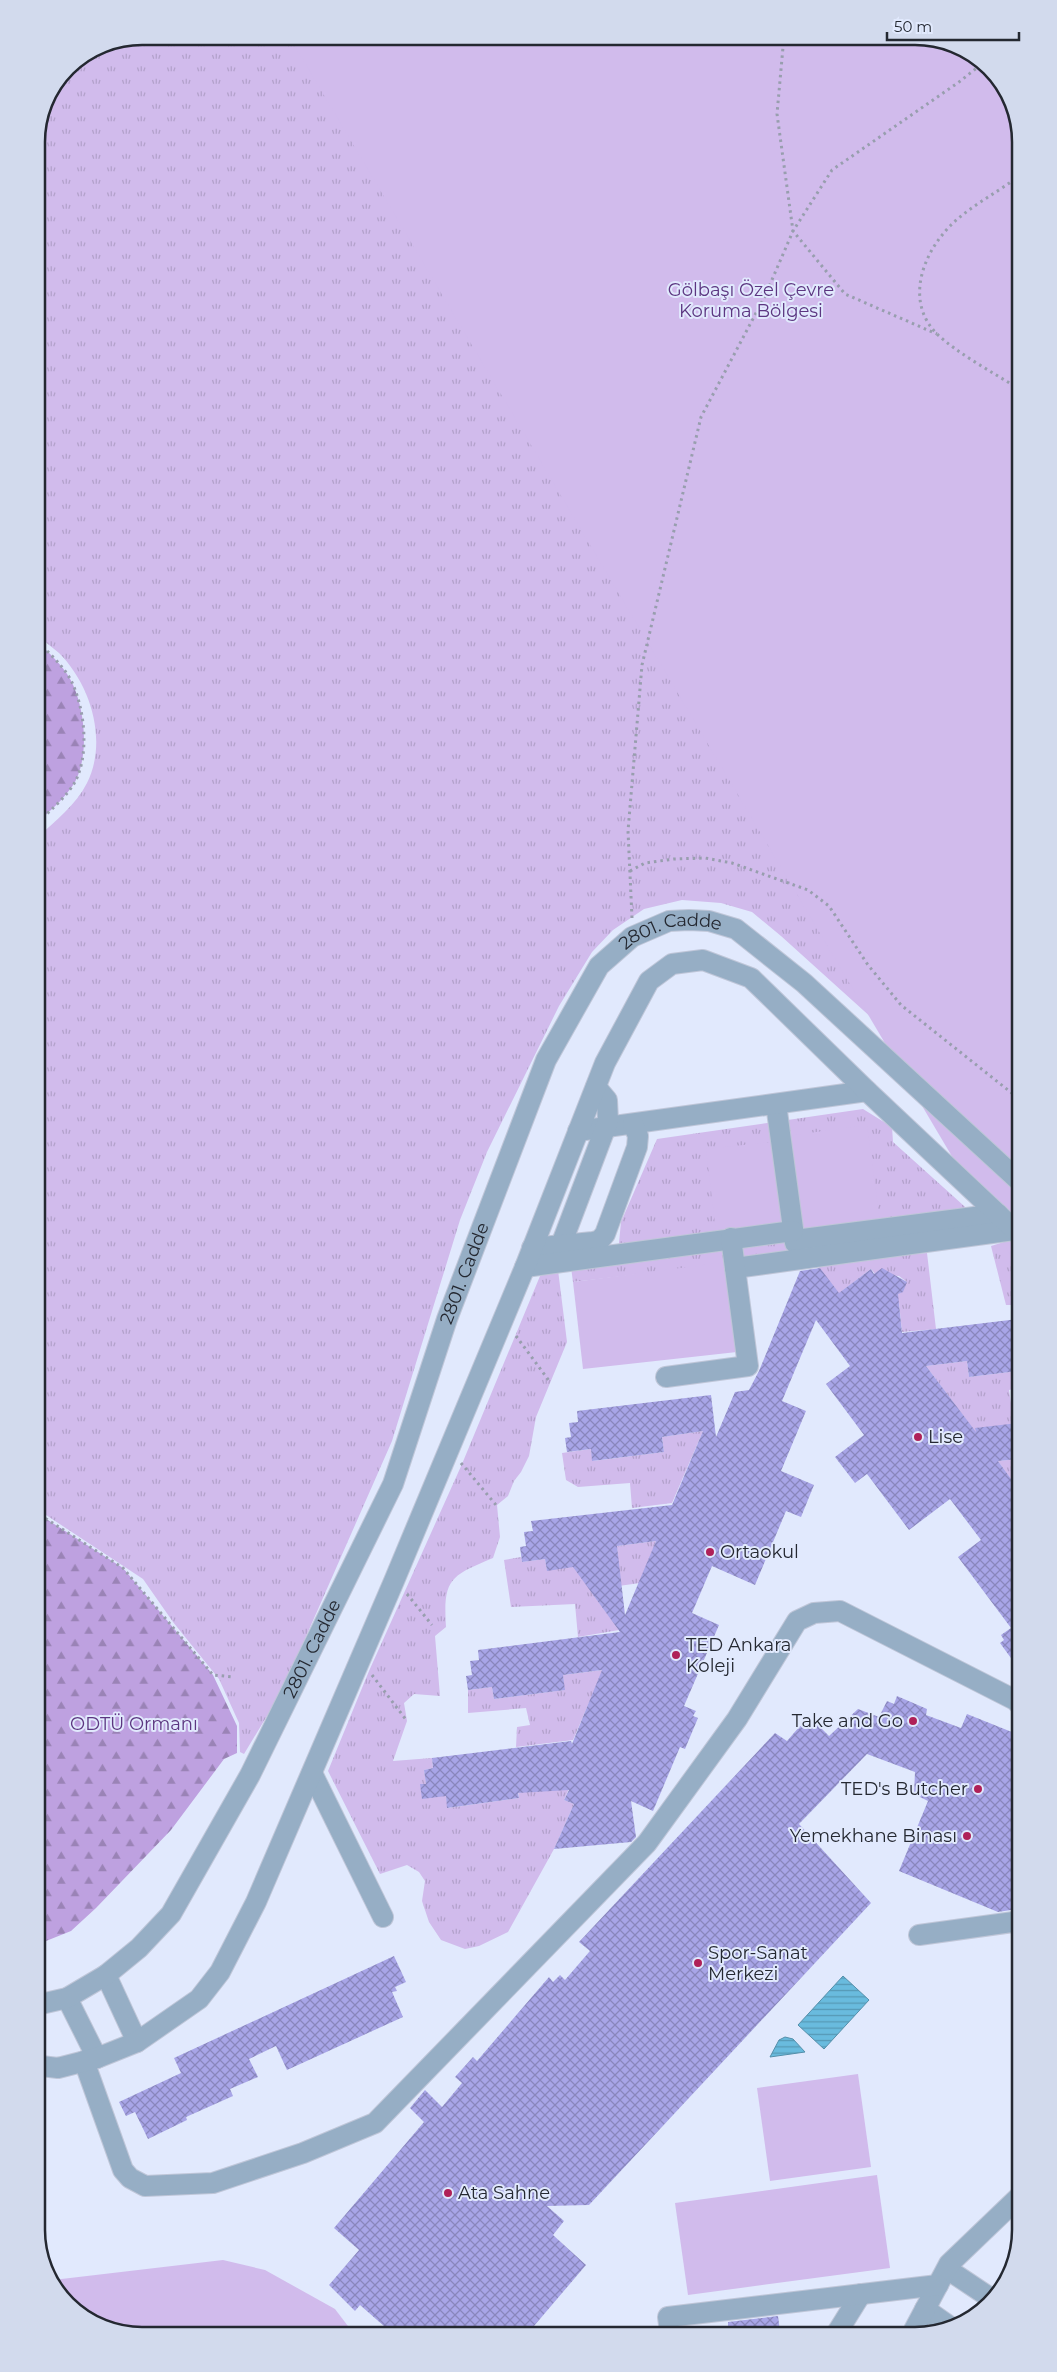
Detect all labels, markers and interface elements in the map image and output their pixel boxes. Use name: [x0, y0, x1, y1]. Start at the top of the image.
scale bar: [887, 10, 1020, 42]
text: 50 m: [894, 17, 932, 36]
park label: Gölbaşı Özel Çevre Koruma Bölgesi: [668, 279, 834, 322]
street label: 2801. Cadde: [614, 909, 725, 954]
street label: 2801. Cadde: [435, 1219, 494, 1327]
place label: Lise: [928, 1426, 963, 1448]
marker: Lise: [912, 1431, 924, 1443]
place label: Ortaokul: [720, 1541, 799, 1563]
marker: Ortaokul: [704, 1546, 716, 1558]
street label: 2801. Cadde: [279, 1596, 346, 1702]
place label: TED Ankara Koleji: [686, 1634, 791, 1677]
marker: TED Ankara Koleji: [670, 1649, 682, 1661]
place label: Take and Go: [792, 1710, 903, 1732]
park label: ODTÜ Ormanı: [70, 1713, 198, 1735]
marker: Take and Go: [907, 1715, 919, 1727]
place label: TED's Butcher: [841, 1778, 968, 1800]
marker: TED's Butcher: [972, 1783, 984, 1795]
place label: Yemekhane Binası: [790, 1825, 957, 1847]
marker: Yemekhane Binası: [961, 1830, 973, 1842]
place label: Spor-Sanat Merkezi: [708, 1942, 808, 1985]
marker: Spor-Sanat Merkezi: [692, 1957, 704, 1969]
place label: Ata Sahne: [458, 2182, 550, 2204]
marker: Ata Sahne: [442, 2187, 454, 2199]

